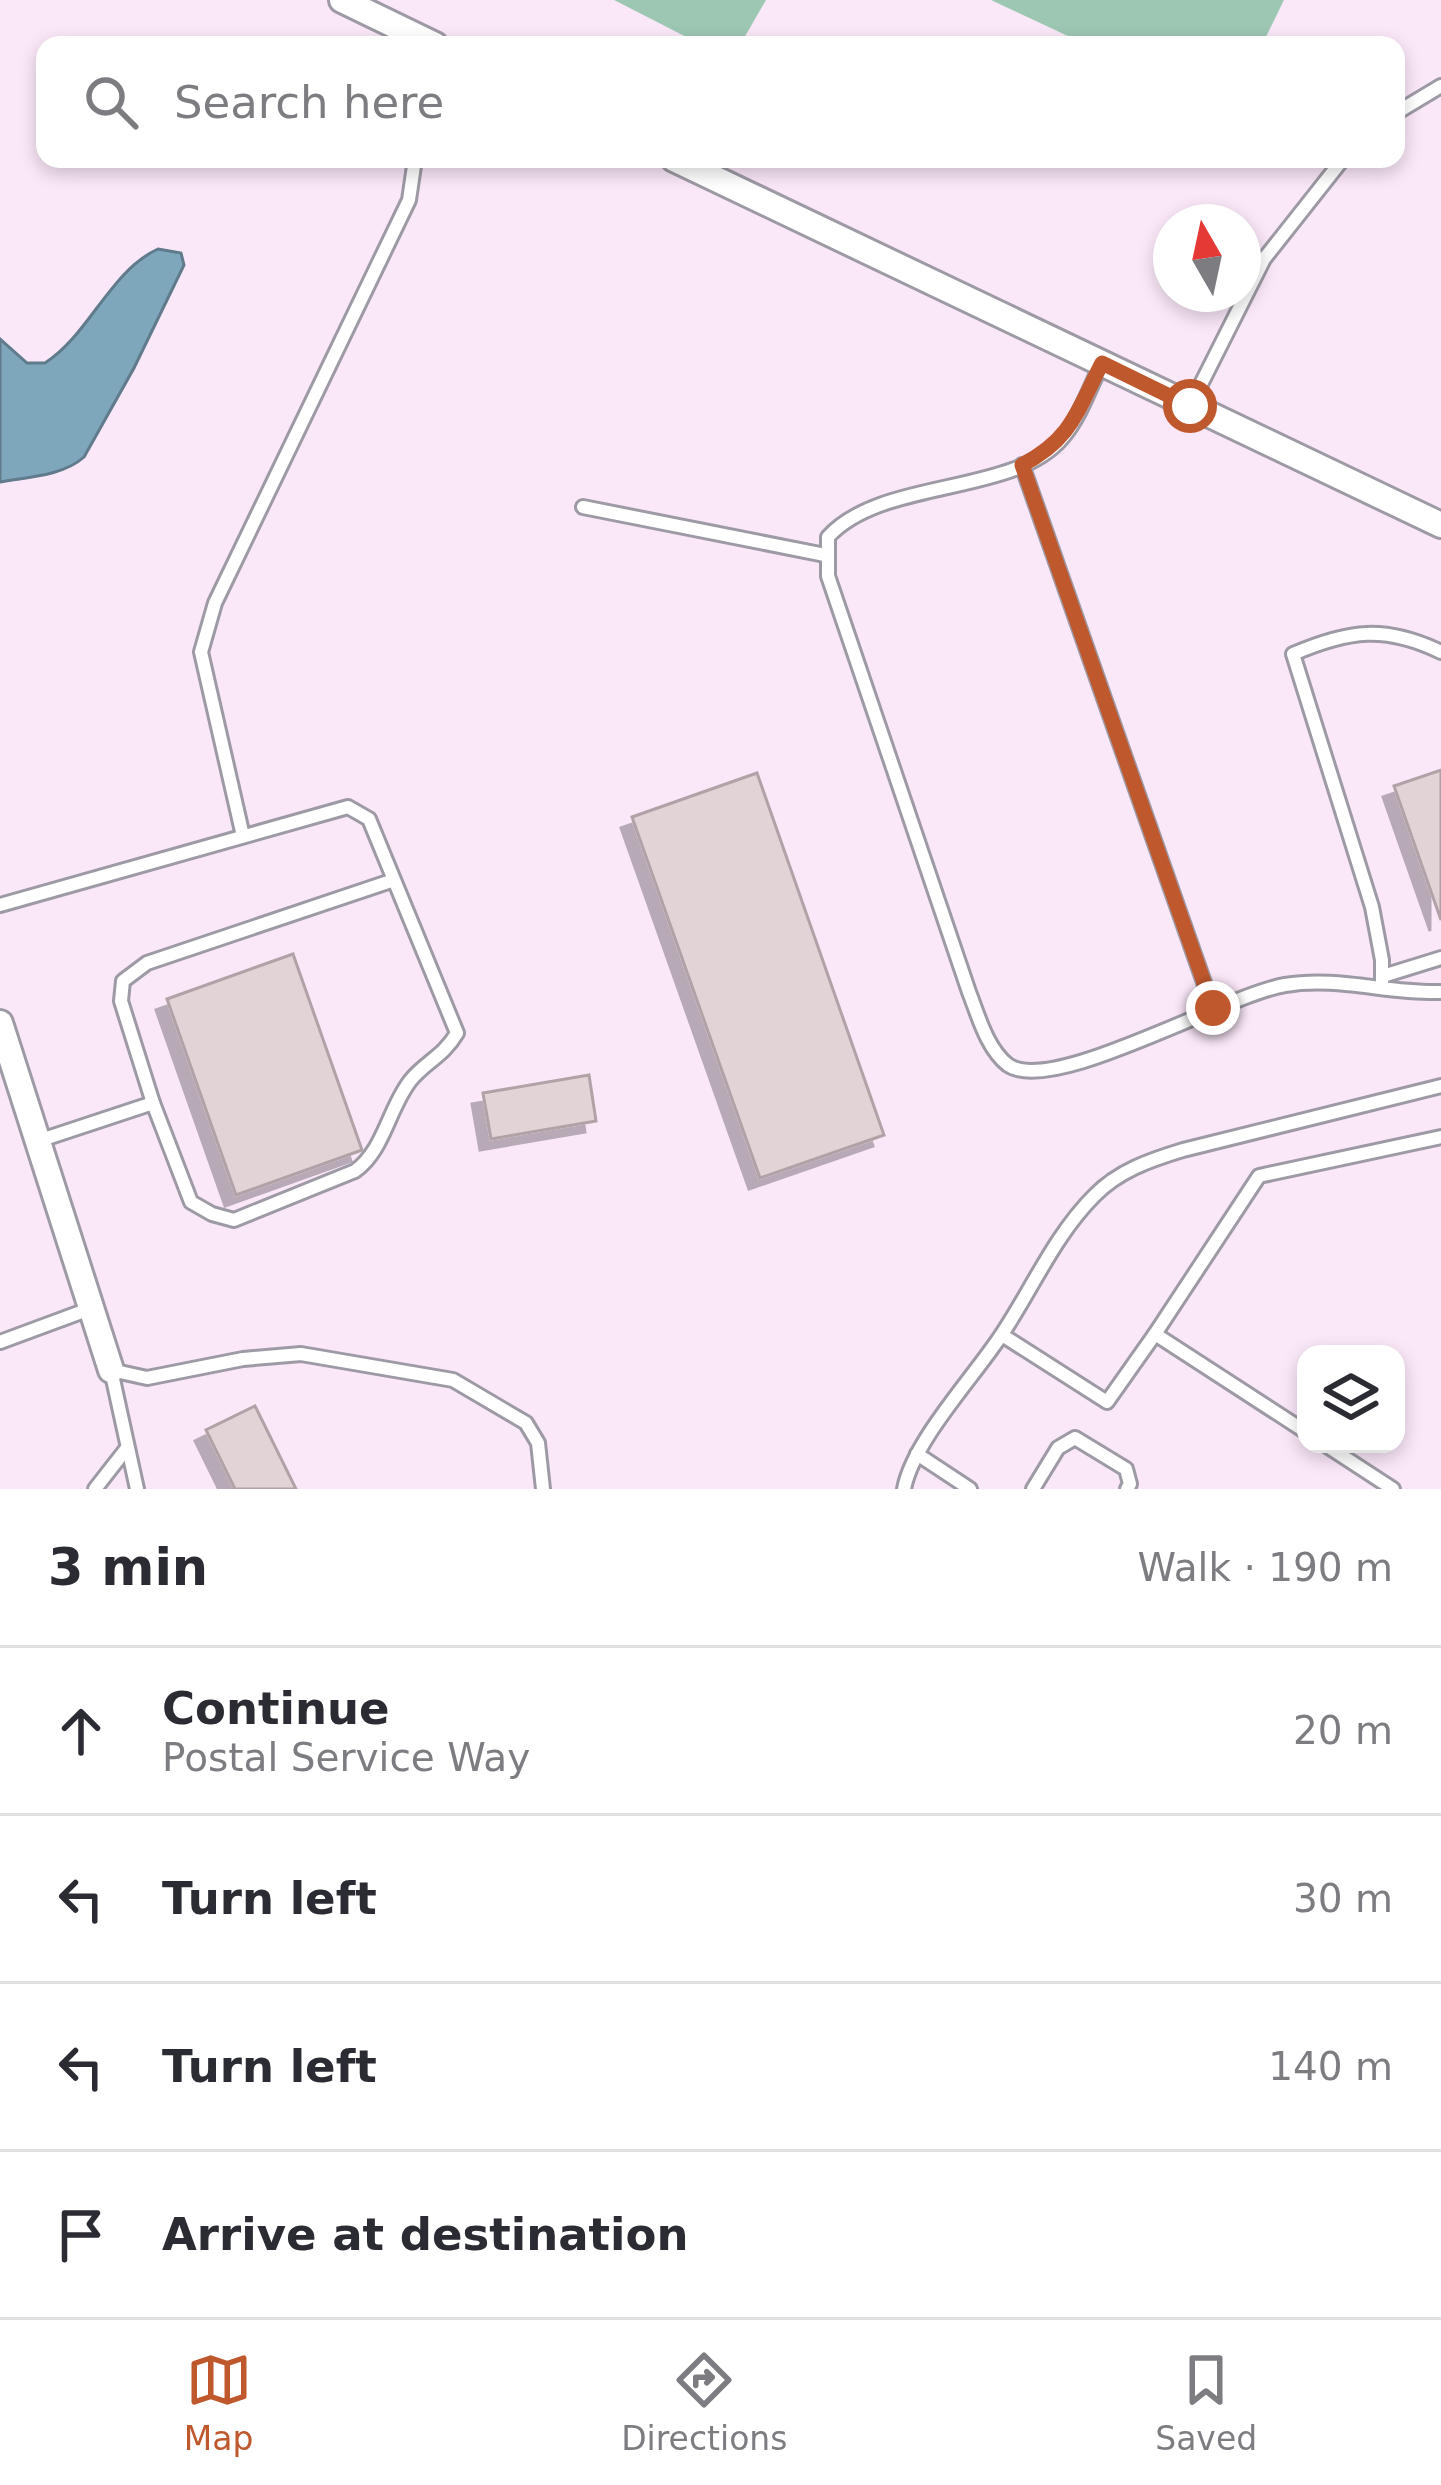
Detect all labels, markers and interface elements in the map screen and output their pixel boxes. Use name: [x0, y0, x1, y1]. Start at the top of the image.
search box: [36, 36, 1405, 168]
icon: search: [78, 69, 144, 135]
text: Search here: [174, 76, 444, 129]
north arrow: [1153, 204, 1261, 312]
route start: [1163, 379, 1217, 433]
route end: [1186, 981, 1240, 1035]
map controls: [1297, 1345, 1405, 1453]
button: layers: [1297, 1345, 1405, 1453]
text: 3 min: [48, 1538, 208, 1597]
text: Walk · 190 m: [1138, 1545, 1393, 1590]
text: Continue: [162, 1682, 390, 1735]
icon: ahead: [48, 1698, 114, 1764]
text: 20 m: [1293, 1708, 1393, 1753]
text: Postal Service Way: [162, 1735, 530, 1780]
icon: left: [48, 1866, 114, 1932]
text: Turn left: [162, 1872, 377, 1925]
text: 30 m: [1293, 1876, 1393, 1921]
icon: left: [48, 2034, 114, 2100]
text: Turn left: [162, 2040, 377, 2093]
text: 140 m: [1268, 2044, 1393, 2089]
icon: arrive: [48, 2202, 114, 2268]
text: Arrive at destination: [162, 2208, 688, 2261]
tab: Map: [184, 2347, 254, 2458]
tab: Directions: [621, 2347, 787, 2458]
tab: Saved: [1155, 2347, 1257, 2458]

